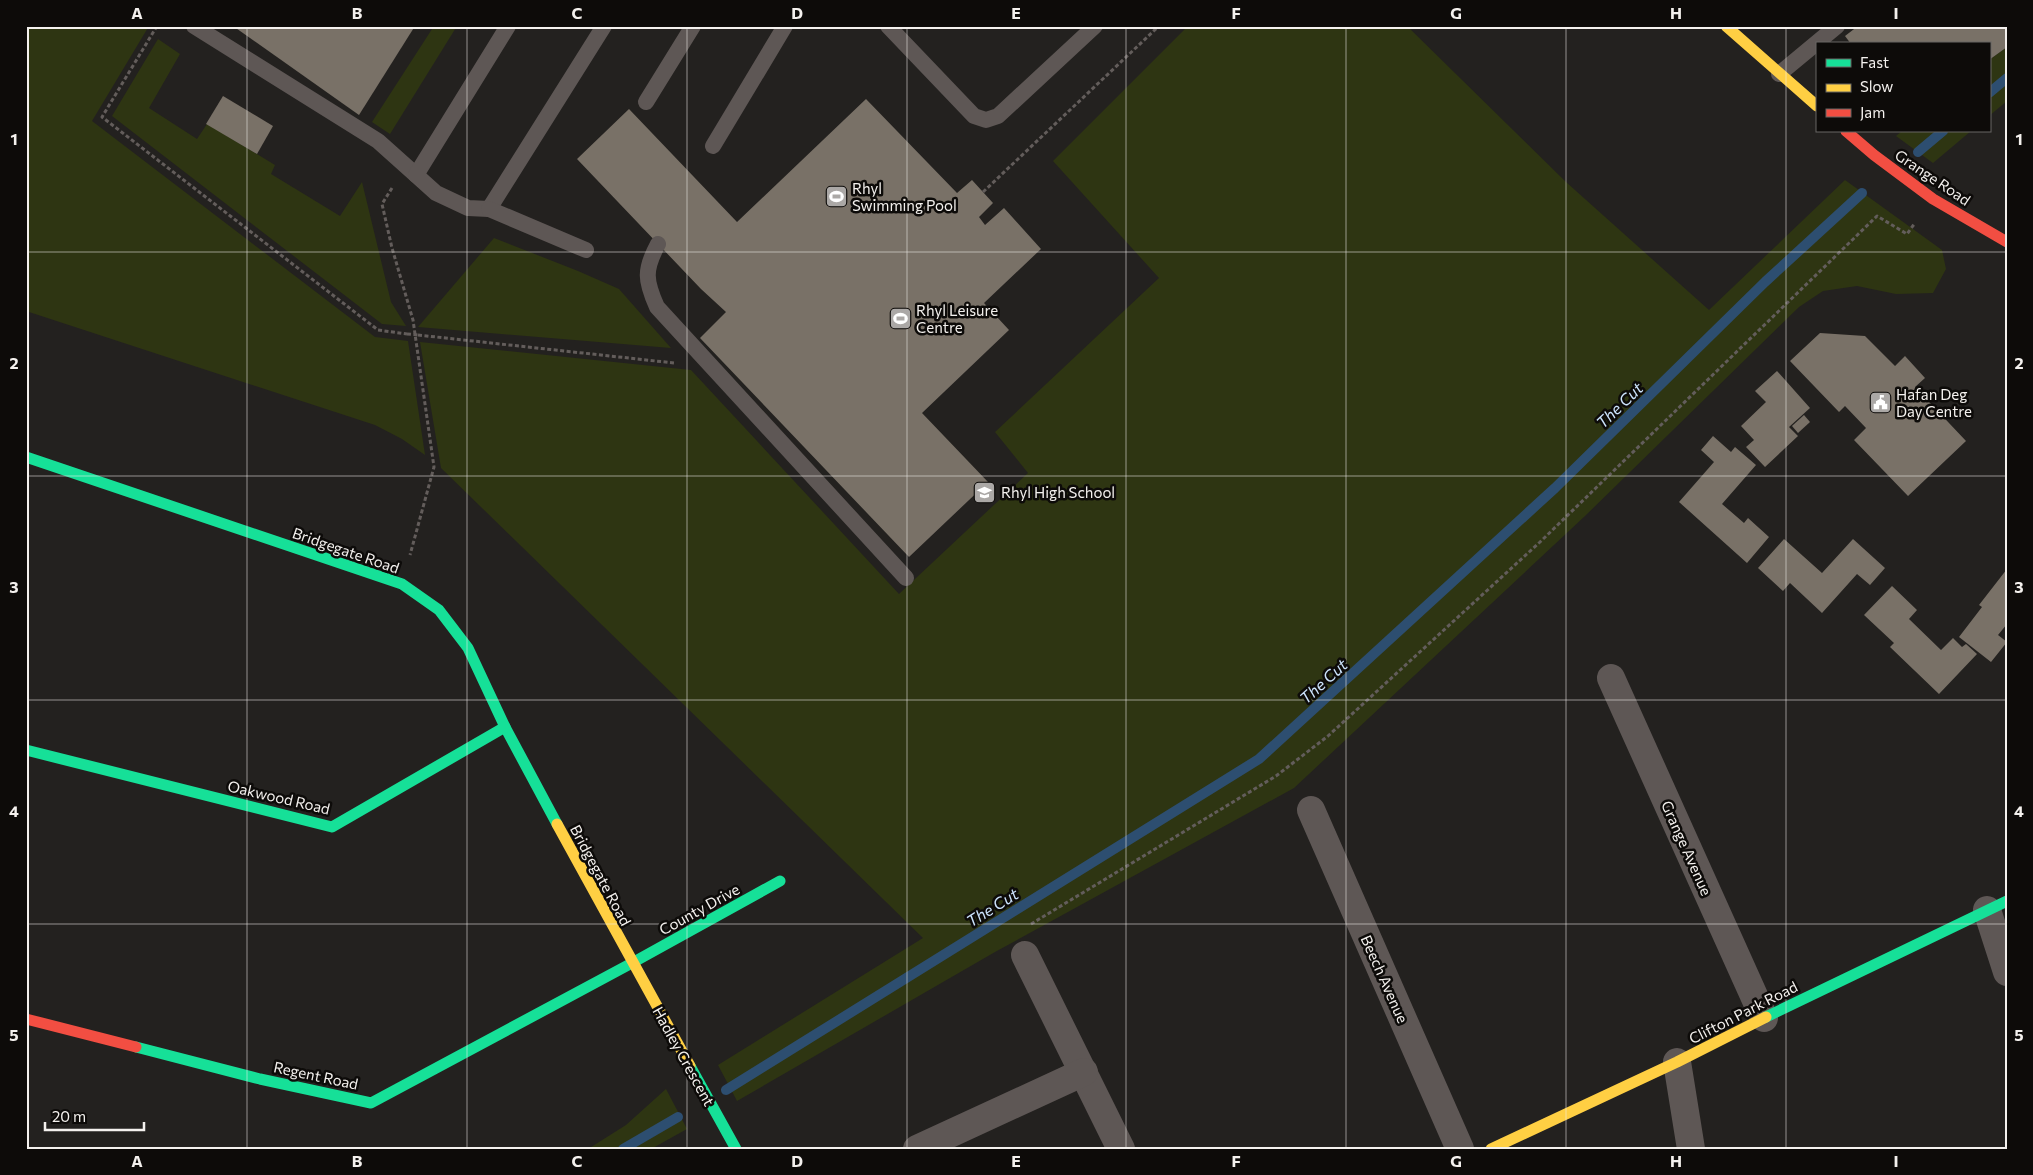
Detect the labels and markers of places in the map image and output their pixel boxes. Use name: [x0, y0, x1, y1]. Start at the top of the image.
place label: Rhyl Swimming Pool: [852, 179, 957, 214]
sports icon: Rhyl Swimming Pool: [824, 185, 848, 209]
place label: Rhyl Leisure Centre: [916, 301, 998, 336]
sports icon: Rhyl Leisure Centre: [888, 307, 912, 331]
place label: Hafan Deg Day Centre: [1896, 385, 1972, 420]
public building icon: Hafan Deg Day Centre: [1868, 391, 1892, 415]
school or university icon: Rhyl High School: [973, 480, 997, 504]
place label: Rhyl High School: [1001, 483, 1115, 501]

